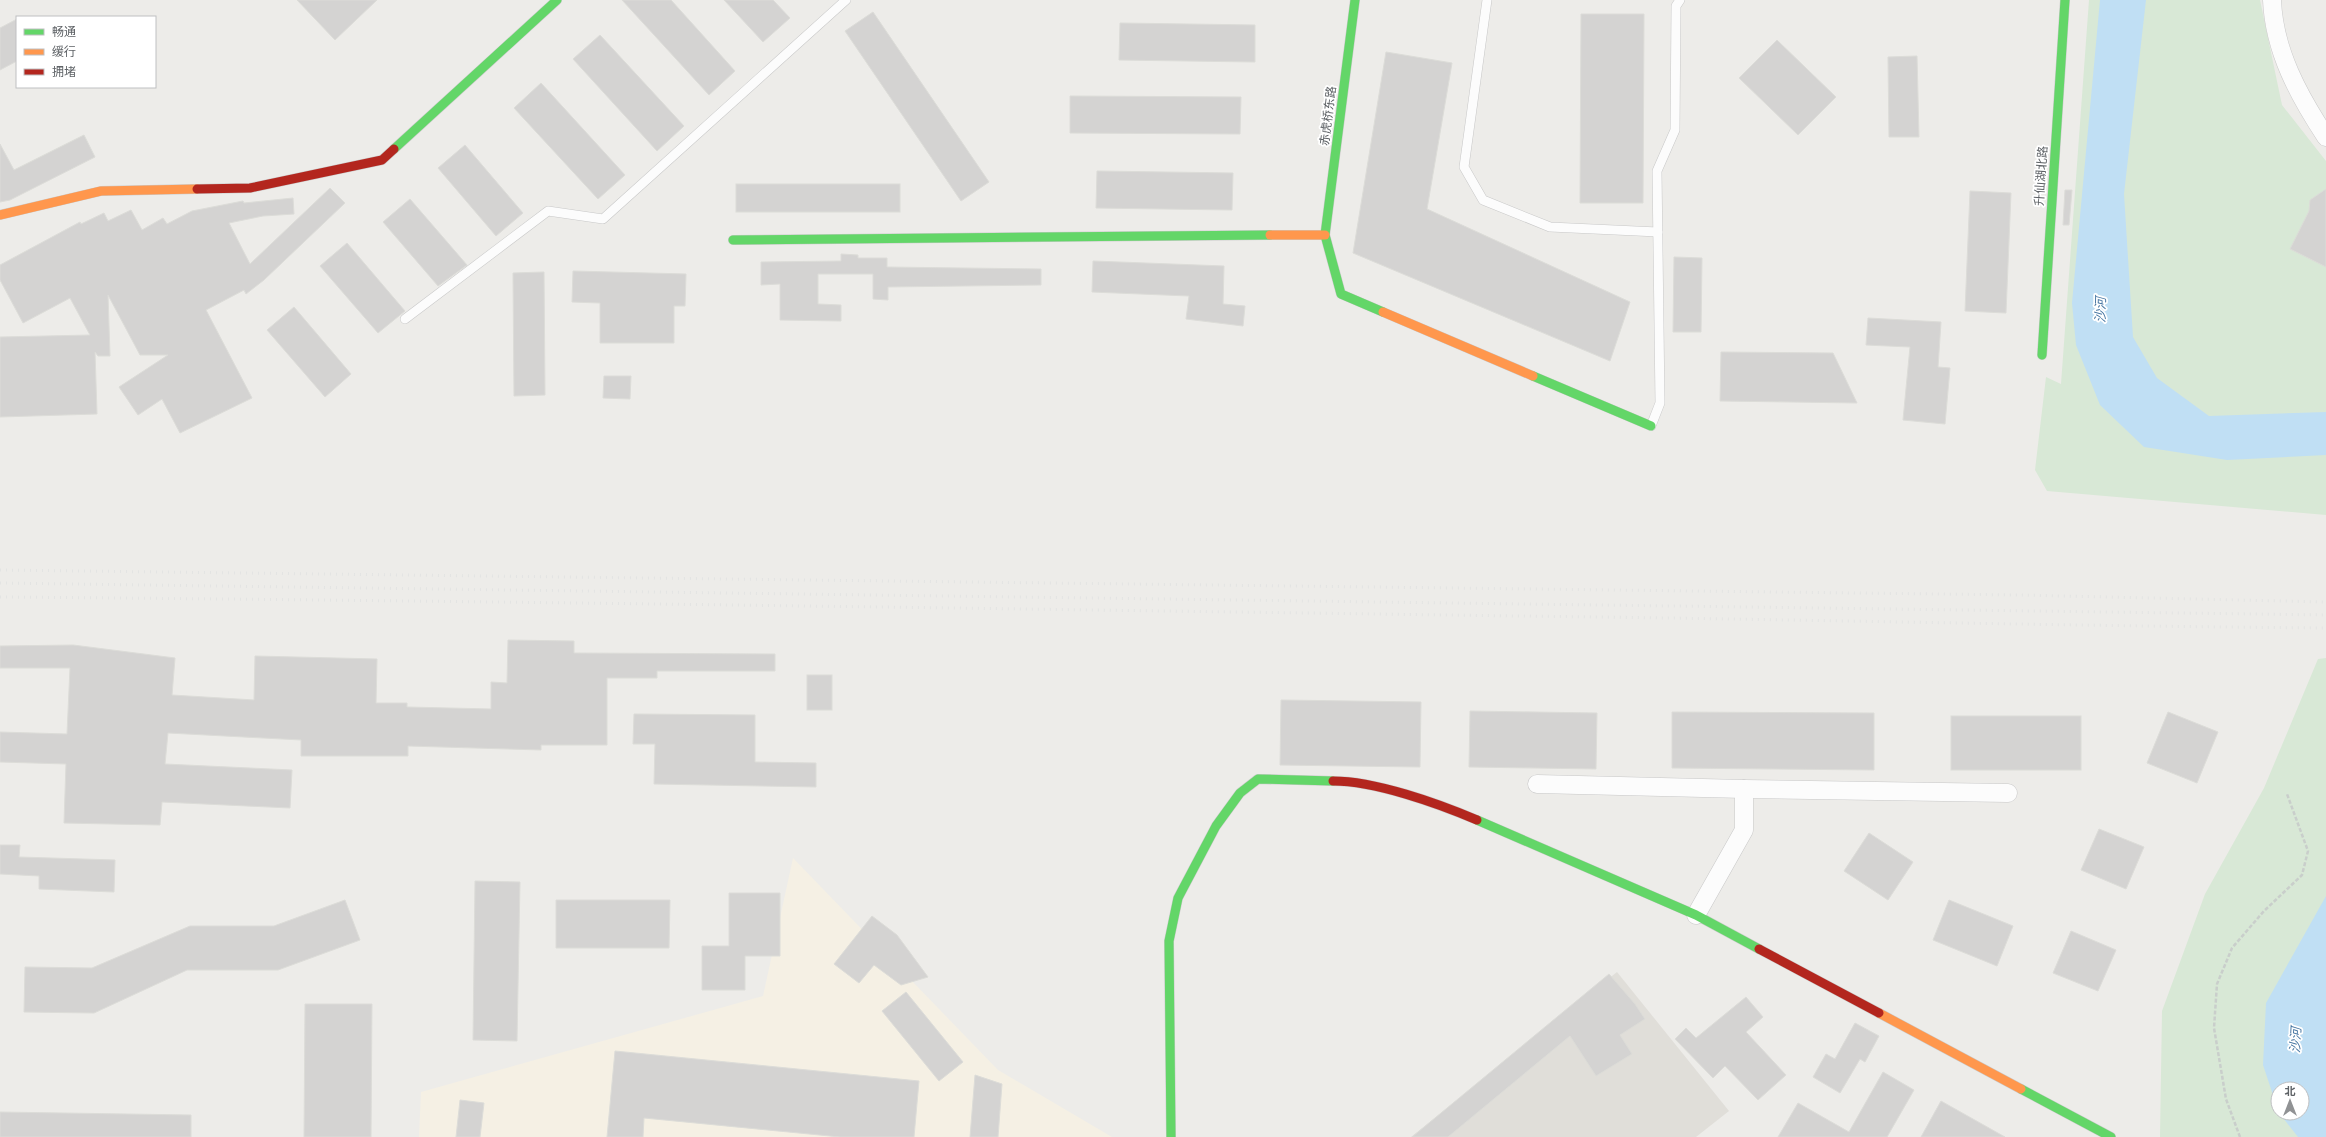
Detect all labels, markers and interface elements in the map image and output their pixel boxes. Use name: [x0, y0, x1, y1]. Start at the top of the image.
legend: [16, 16, 156, 88]
text: 畅通: [52, 23, 76, 41]
text: 缓行: [52, 43, 76, 61]
text: 拥堵: [52, 63, 76, 81]
street label: 赤虎桥东路: [1315, 85, 1341, 147]
street label: 升仙湖北路: [2030, 145, 2052, 207]
water label: 沙河: [2091, 294, 2110, 323]
water label: 沙河: [2285, 1024, 2306, 1054]
north arrow: [2270, 1081, 2310, 1121]
text: 北: [2285, 1083, 2296, 1099]

